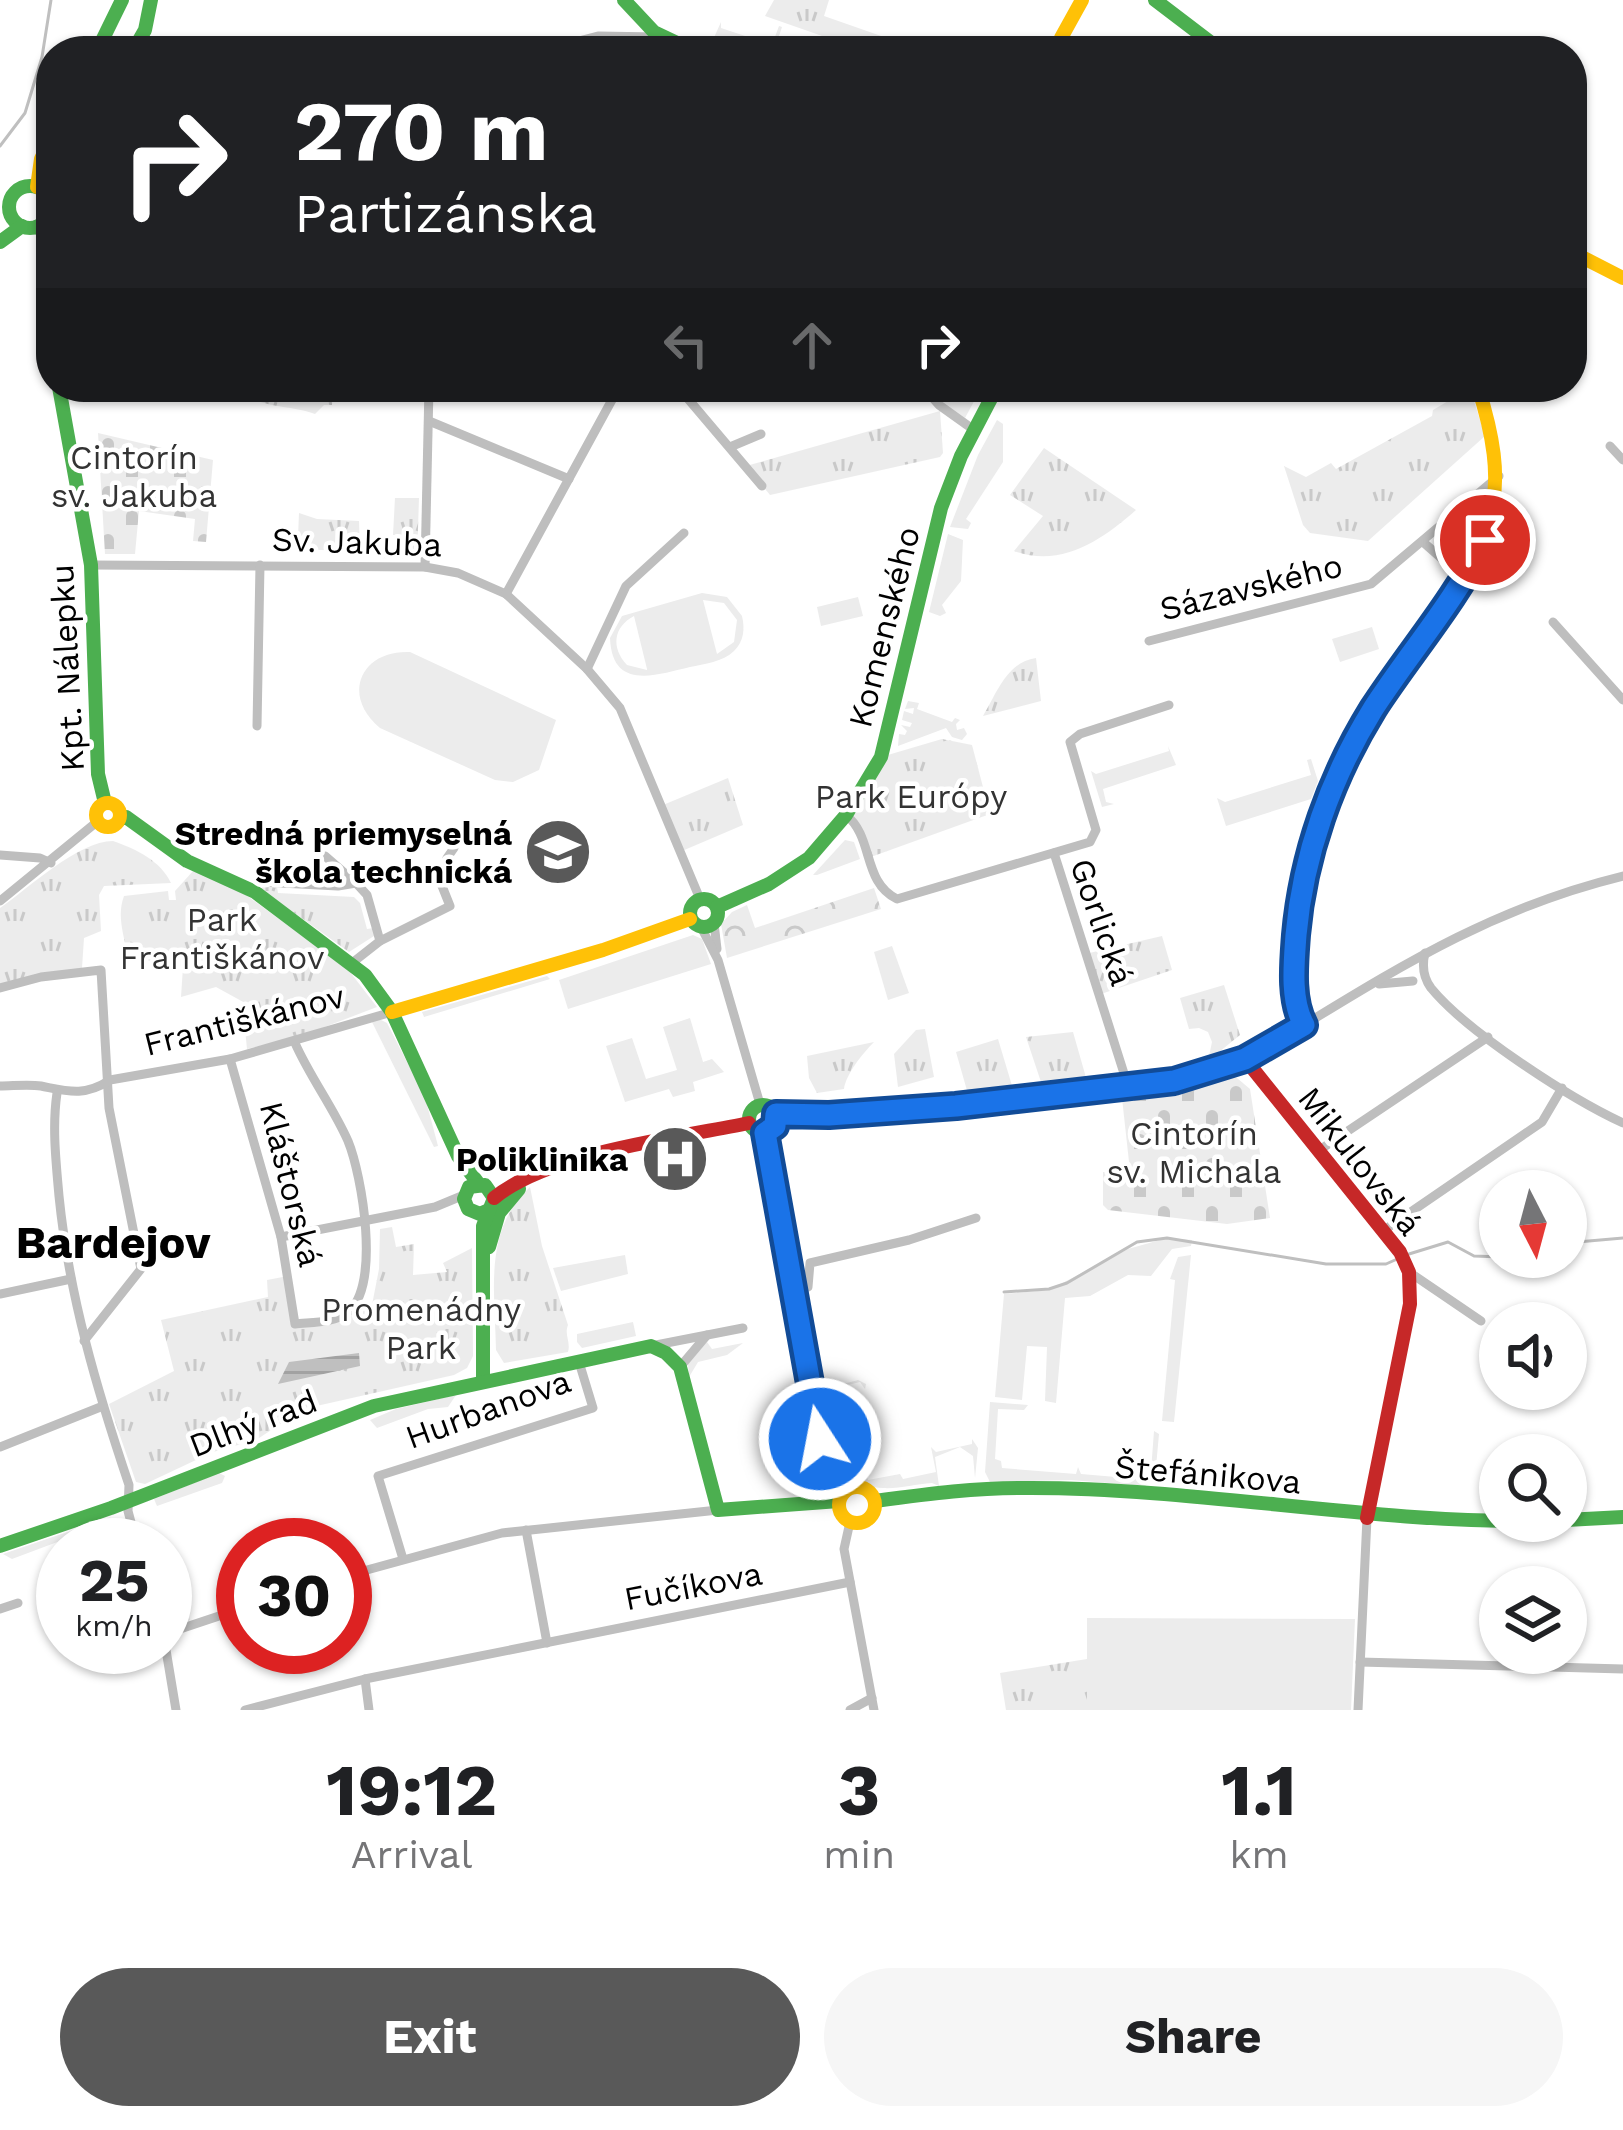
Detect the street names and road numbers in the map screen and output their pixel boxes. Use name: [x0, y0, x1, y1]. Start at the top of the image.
street label: Sv. Jakuba: [271, 520, 443, 564]
street label: Komenského: [840, 522, 928, 732]
street label: Sázavského: [1156, 545, 1346, 629]
street label: Kpt. Nálepku: [42, 563, 92, 773]
street label: Gorlická: [1062, 853, 1142, 991]
street label: Františkánov: [140, 976, 348, 1064]
street label: Mikulovská: [1290, 1079, 1430, 1243]
street label: Kláštorská: [252, 1097, 330, 1271]
street label: Hurbanova: [400, 1361, 576, 1457]
street label: Dlhý rad: [184, 1381, 322, 1465]
street label: Štefánikova: [1113, 1446, 1303, 1502]
street label: Fučíkova: [621, 1554, 765, 1618]

